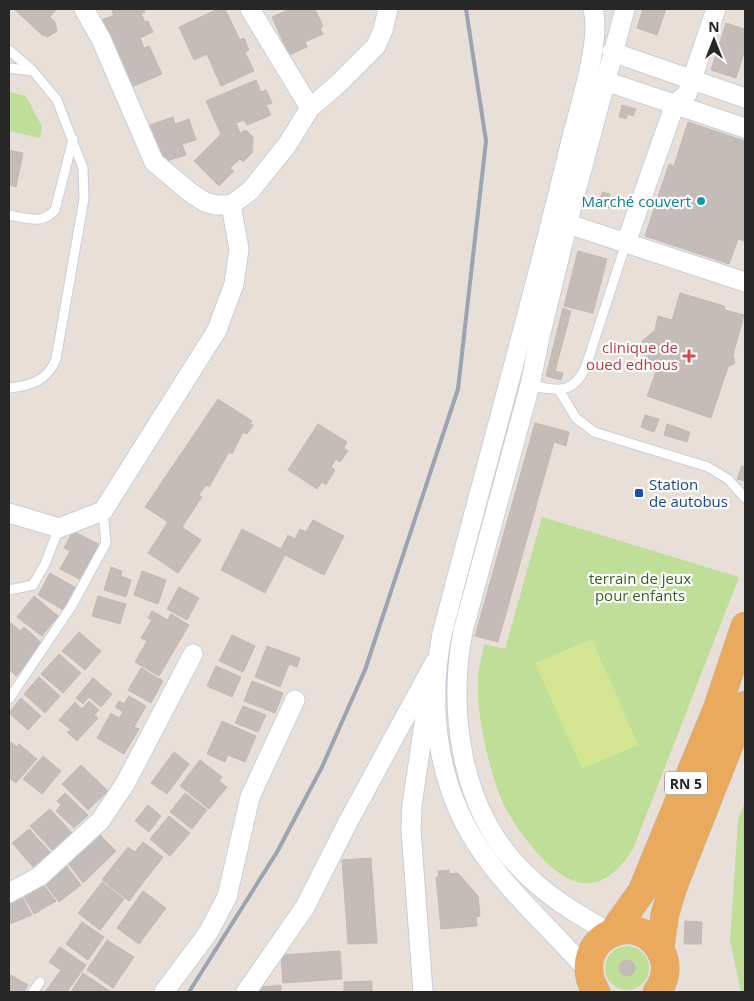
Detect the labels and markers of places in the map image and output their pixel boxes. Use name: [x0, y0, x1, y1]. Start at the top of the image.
place label: Marché couvert: [582, 191, 691, 211]
marker: Marché couvert: [695, 195, 707, 207]
place label: clinique de oued edhous: [586, 337, 678, 374]
marker: clinique de oued edhous: [682, 349, 696, 363]
place label: Station de autobus: [649, 474, 728, 511]
marker: Station de autobus: [633, 487, 645, 499]

